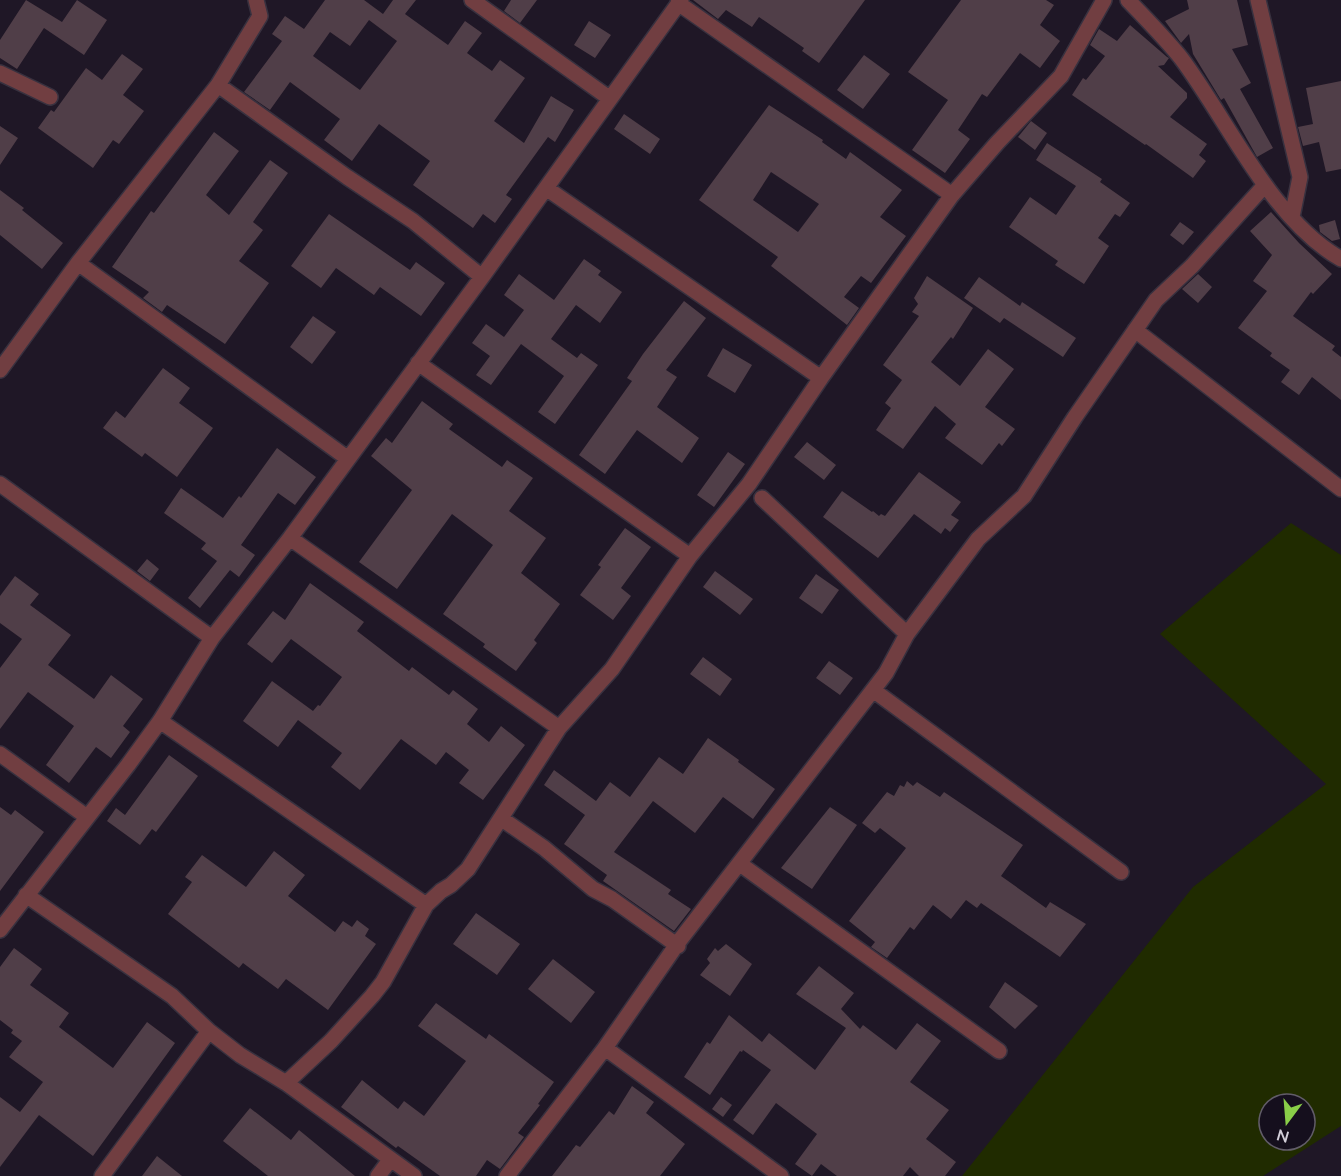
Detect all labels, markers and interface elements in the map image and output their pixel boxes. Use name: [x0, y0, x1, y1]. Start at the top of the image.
north arrow: [1257, 1092, 1317, 1152]
text: N: [1274, 1125, 1291, 1148]

